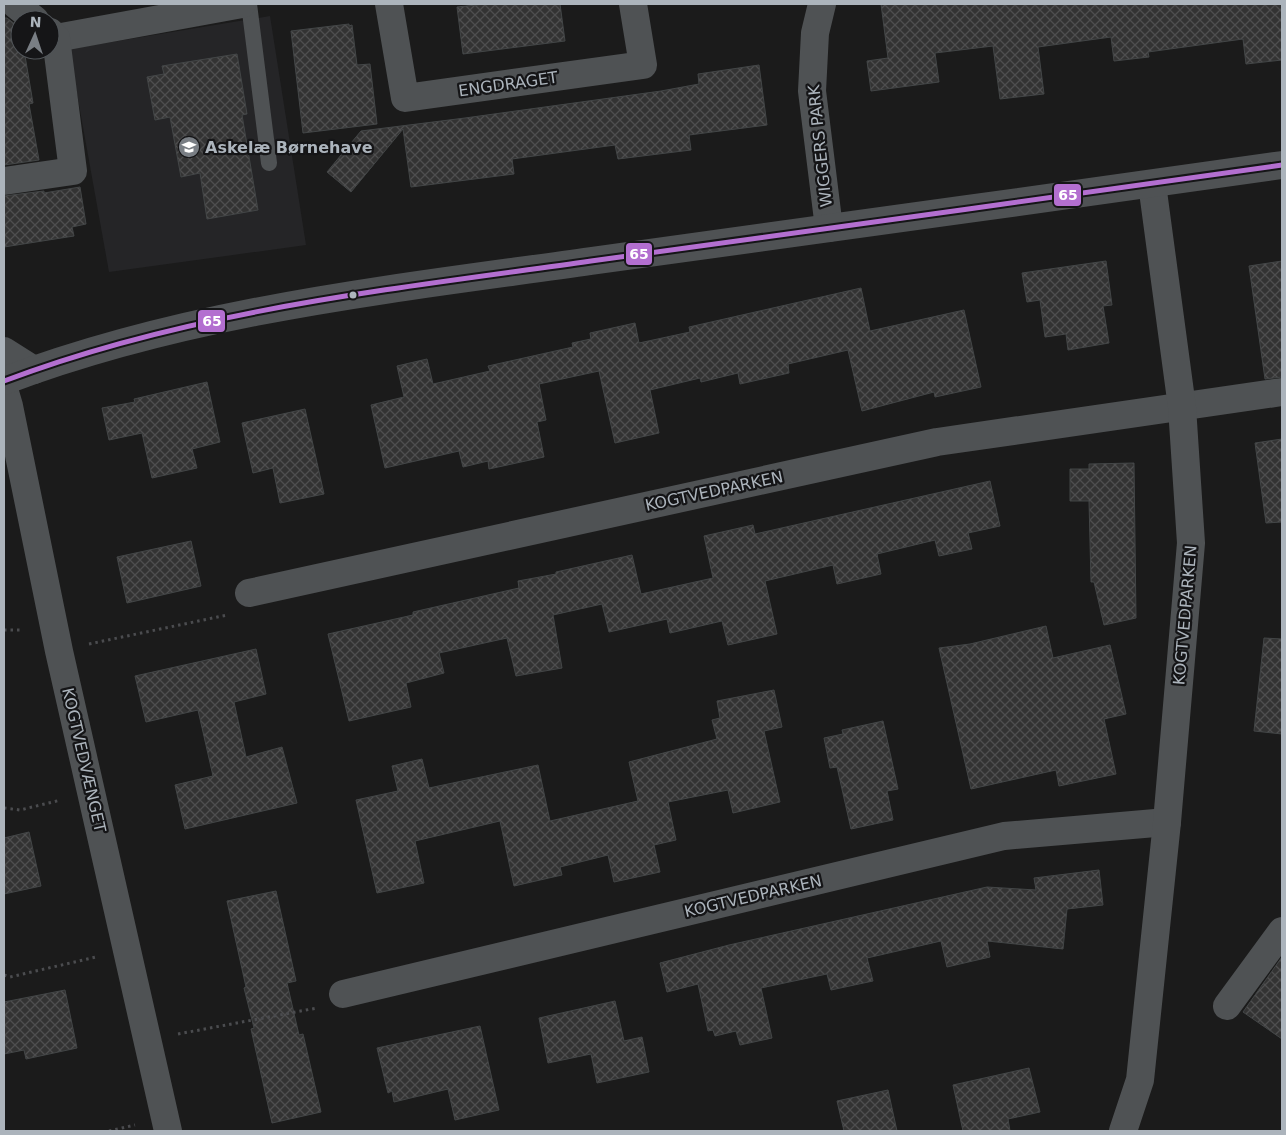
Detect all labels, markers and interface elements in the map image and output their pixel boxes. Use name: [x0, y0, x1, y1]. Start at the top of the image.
north arrow: [10, 10, 60, 60]
text: N: [29, 14, 42, 30]
street label: ENGDRAGET: [457, 68, 559, 100]
street label: WIGGERS PARK: [804, 83, 836, 208]
school or university icon: Askelæ Børnehave: [177, 135, 201, 159]
place label: Askelæ Børnehave: [205, 138, 373, 157]
line badge: 65: [1053, 183, 1082, 207]
text: 65: [1058, 187, 1078, 203]
line badge: 65: [625, 242, 653, 266]
text: 65: [629, 246, 649, 262]
unlabelled marker: [348, 290, 358, 300]
line badge: 65: [197, 309, 226, 333]
text: 65: [202, 313, 222, 329]
street label: KOGTVEDPARKEN: [643, 467, 785, 515]
street label: KOGTVEDPARKEN: [1169, 544, 1201, 686]
street label: KOGTVEDVÆNGET: [58, 686, 110, 834]
street label: KOGTVEDPARKEN: [682, 871, 824, 921]

